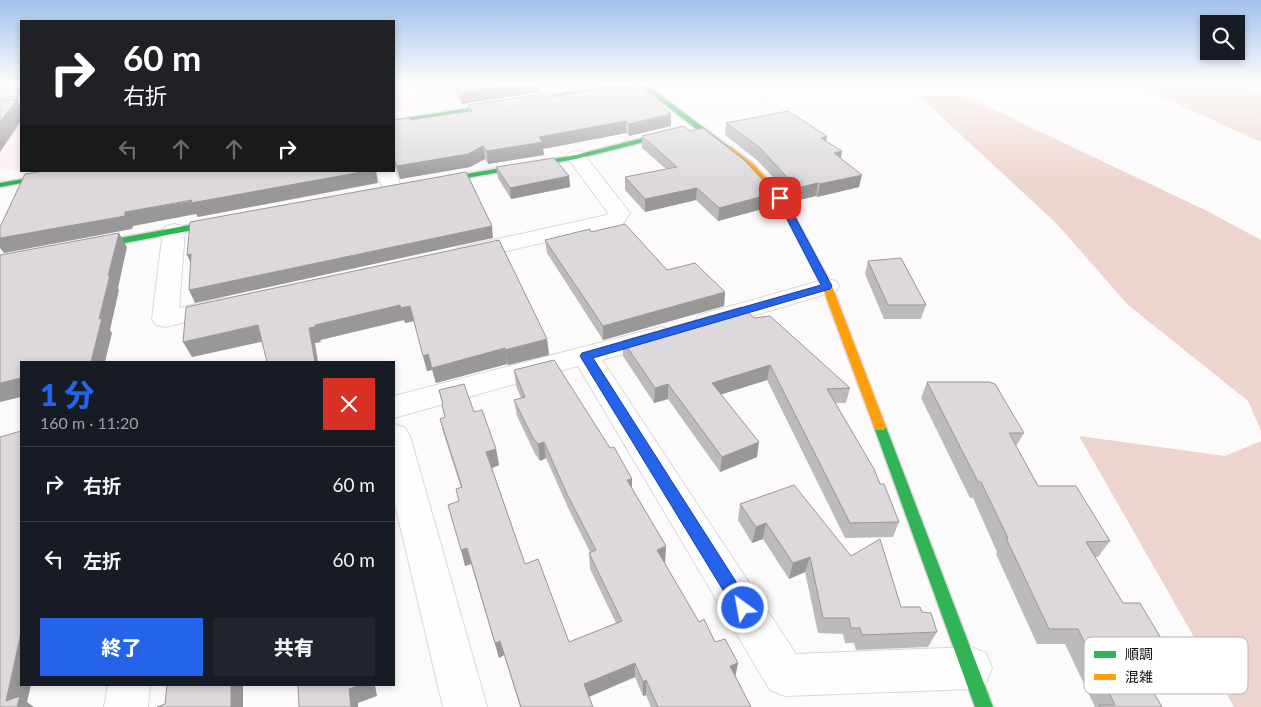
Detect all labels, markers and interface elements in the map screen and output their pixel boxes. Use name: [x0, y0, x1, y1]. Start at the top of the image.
map controls: [1200, 15, 1245, 60]
button: search: [1200, 15, 1245, 60]
text: 60 m: [123, 36, 201, 78]
icon: right: [40, 40, 105, 105]
text: 右折: [123, 82, 167, 109]
icon: left: [114, 135, 142, 163]
icon: ahead: [167, 135, 195, 163]
icon: ahead: [220, 135, 248, 163]
icon: right: [273, 135, 301, 163]
pin: [759, 177, 801, 219]
icon: arrive: [766, 184, 794, 212]
text: 1 分: [40, 376, 94, 412]
button: close: [323, 378, 375, 430]
text: 160 m · 11:20: [40, 413, 139, 432]
icon: right: [40, 470, 68, 498]
text: 60 m: [332, 473, 375, 496]
text: 右折: [83, 474, 121, 497]
icon: left: [40, 545, 68, 573]
text: 60 m: [332, 548, 375, 571]
text: 左折: [83, 549, 121, 572]
position arrow: [716, 581, 768, 633]
button: 終了: [40, 618, 203, 676]
button: 共有: [213, 618, 375, 676]
legend: [1084, 637, 1248, 694]
text: 順調: [1125, 645, 1153, 662]
text: 混雑: [1125, 668, 1153, 685]

